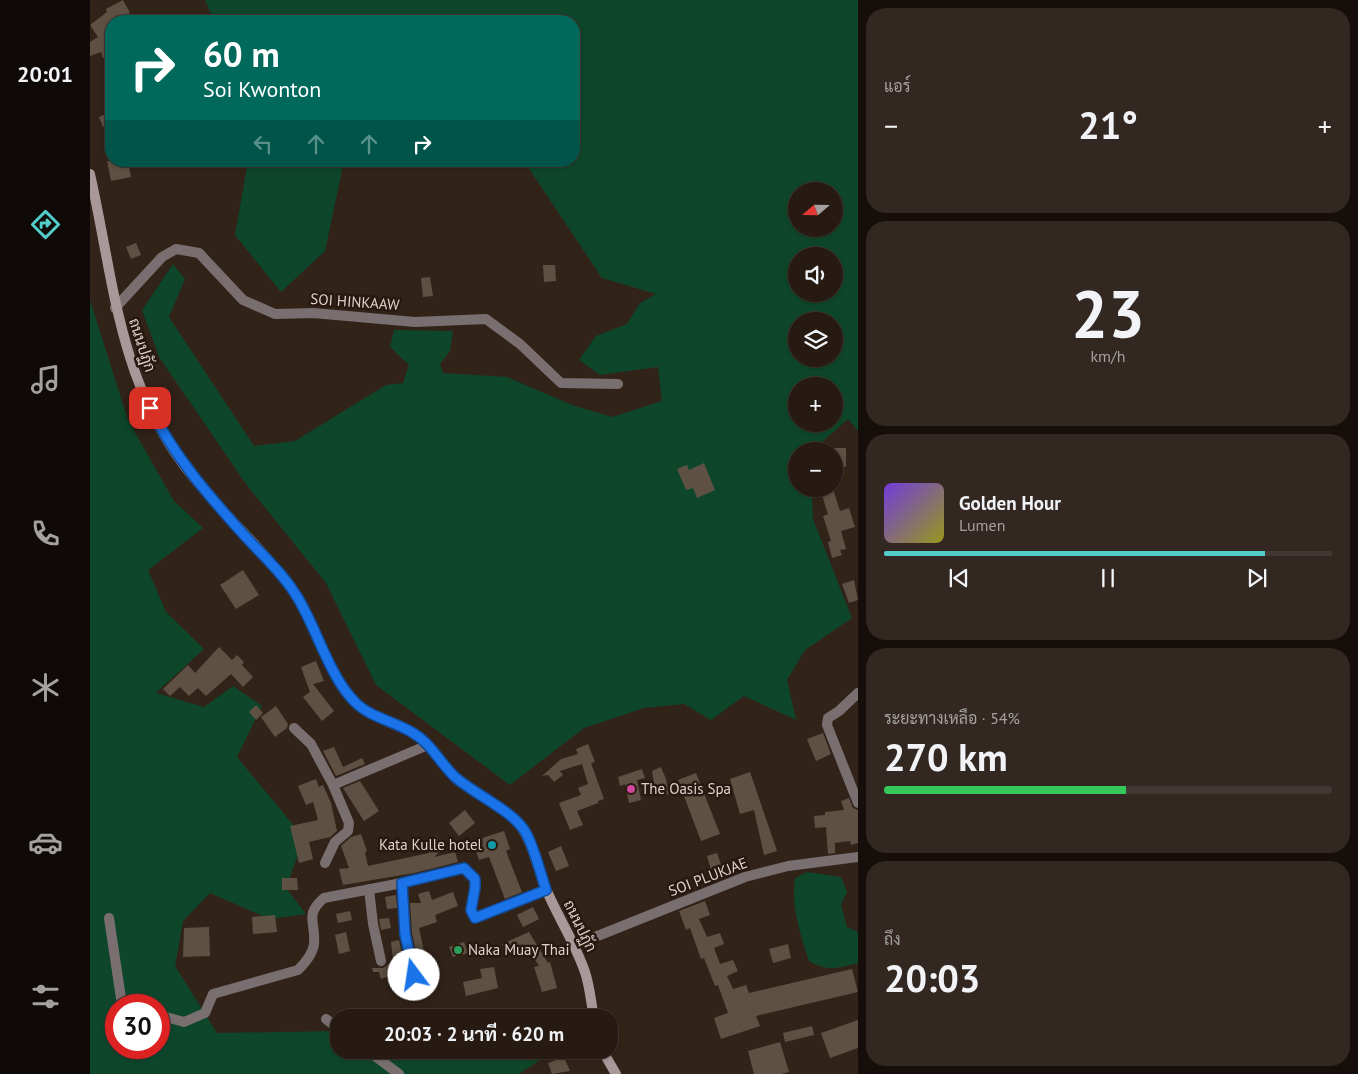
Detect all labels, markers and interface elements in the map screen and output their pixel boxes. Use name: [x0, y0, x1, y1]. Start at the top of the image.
text: 60 m: [203, 31, 280, 77]
icon: right: [120, 35, 185, 100]
text: 20:01: [17, 60, 73, 88]
text: Soi Kwonton: [203, 75, 321, 103]
text: แอร์: [884, 76, 910, 96]
text: 21°: [1078, 100, 1138, 149]
text: −: [884, 107, 898, 144]
text: +: [1318, 107, 1332, 144]
icon: left: [249, 130, 277, 158]
icon: ahead: [302, 130, 330, 158]
icon: ahead: [355, 130, 383, 158]
icon: right: [408, 130, 436, 158]
north arrow: [788, 182, 842, 238]
map controls: [788, 182, 843, 497]
icon: directions: [28, 207, 63, 242]
button: sound: [788, 247, 843, 302]
text: 23: [1071, 271, 1145, 355]
street label: SOI HINKAAW: [310, 289, 401, 314]
button: layers: [788, 312, 843, 367]
street label: ถนนปฏัก: [124, 316, 160, 374]
text: km/h: [1090, 346, 1126, 366]
icon: music: [28, 362, 63, 397]
button: +: [788, 377, 843, 432]
pin: [129, 387, 171, 429]
icon: arrive: [136, 394, 164, 422]
button: −: [788, 442, 843, 497]
text: Golden Hour: [959, 491, 1061, 515]
text: Lumen: [959, 515, 1005, 535]
icon: phone: [28, 516, 63, 551]
icon: previous: [945, 564, 973, 592]
icon: pause: [1094, 564, 1122, 592]
icon: next: [1243, 564, 1271, 592]
icon: climate: [28, 670, 63, 705]
text: ระยะทางเหลือ · 54%: [884, 708, 1020, 728]
text: 270 km: [884, 732, 1008, 781]
place label: The Oasis Spa: [641, 779, 731, 798]
marker: The Oasis Spa: [625, 783, 637, 795]
icon: car: [28, 825, 63, 860]
place label: Kata Kulle hotel: [379, 835, 483, 854]
marker: Kata Kulle hotel: [486, 839, 498, 851]
street label: SOI PLUKJAE: [666, 853, 750, 900]
street label: ถนนปฏัก: [559, 897, 601, 955]
text: ถึง: [884, 929, 901, 949]
place label: Naka Muay Thai: [468, 940, 570, 959]
marker: Naka Muay Thai: [452, 944, 464, 956]
position arrow: [387, 948, 439, 1000]
text: 20:03: [884, 953, 980, 1002]
icon: filters: [28, 979, 63, 1014]
speed limit sign: 30: [105, 994, 170, 1059]
text: 20:03 · 2 นาที · 620 m: [384, 1022, 564, 1046]

